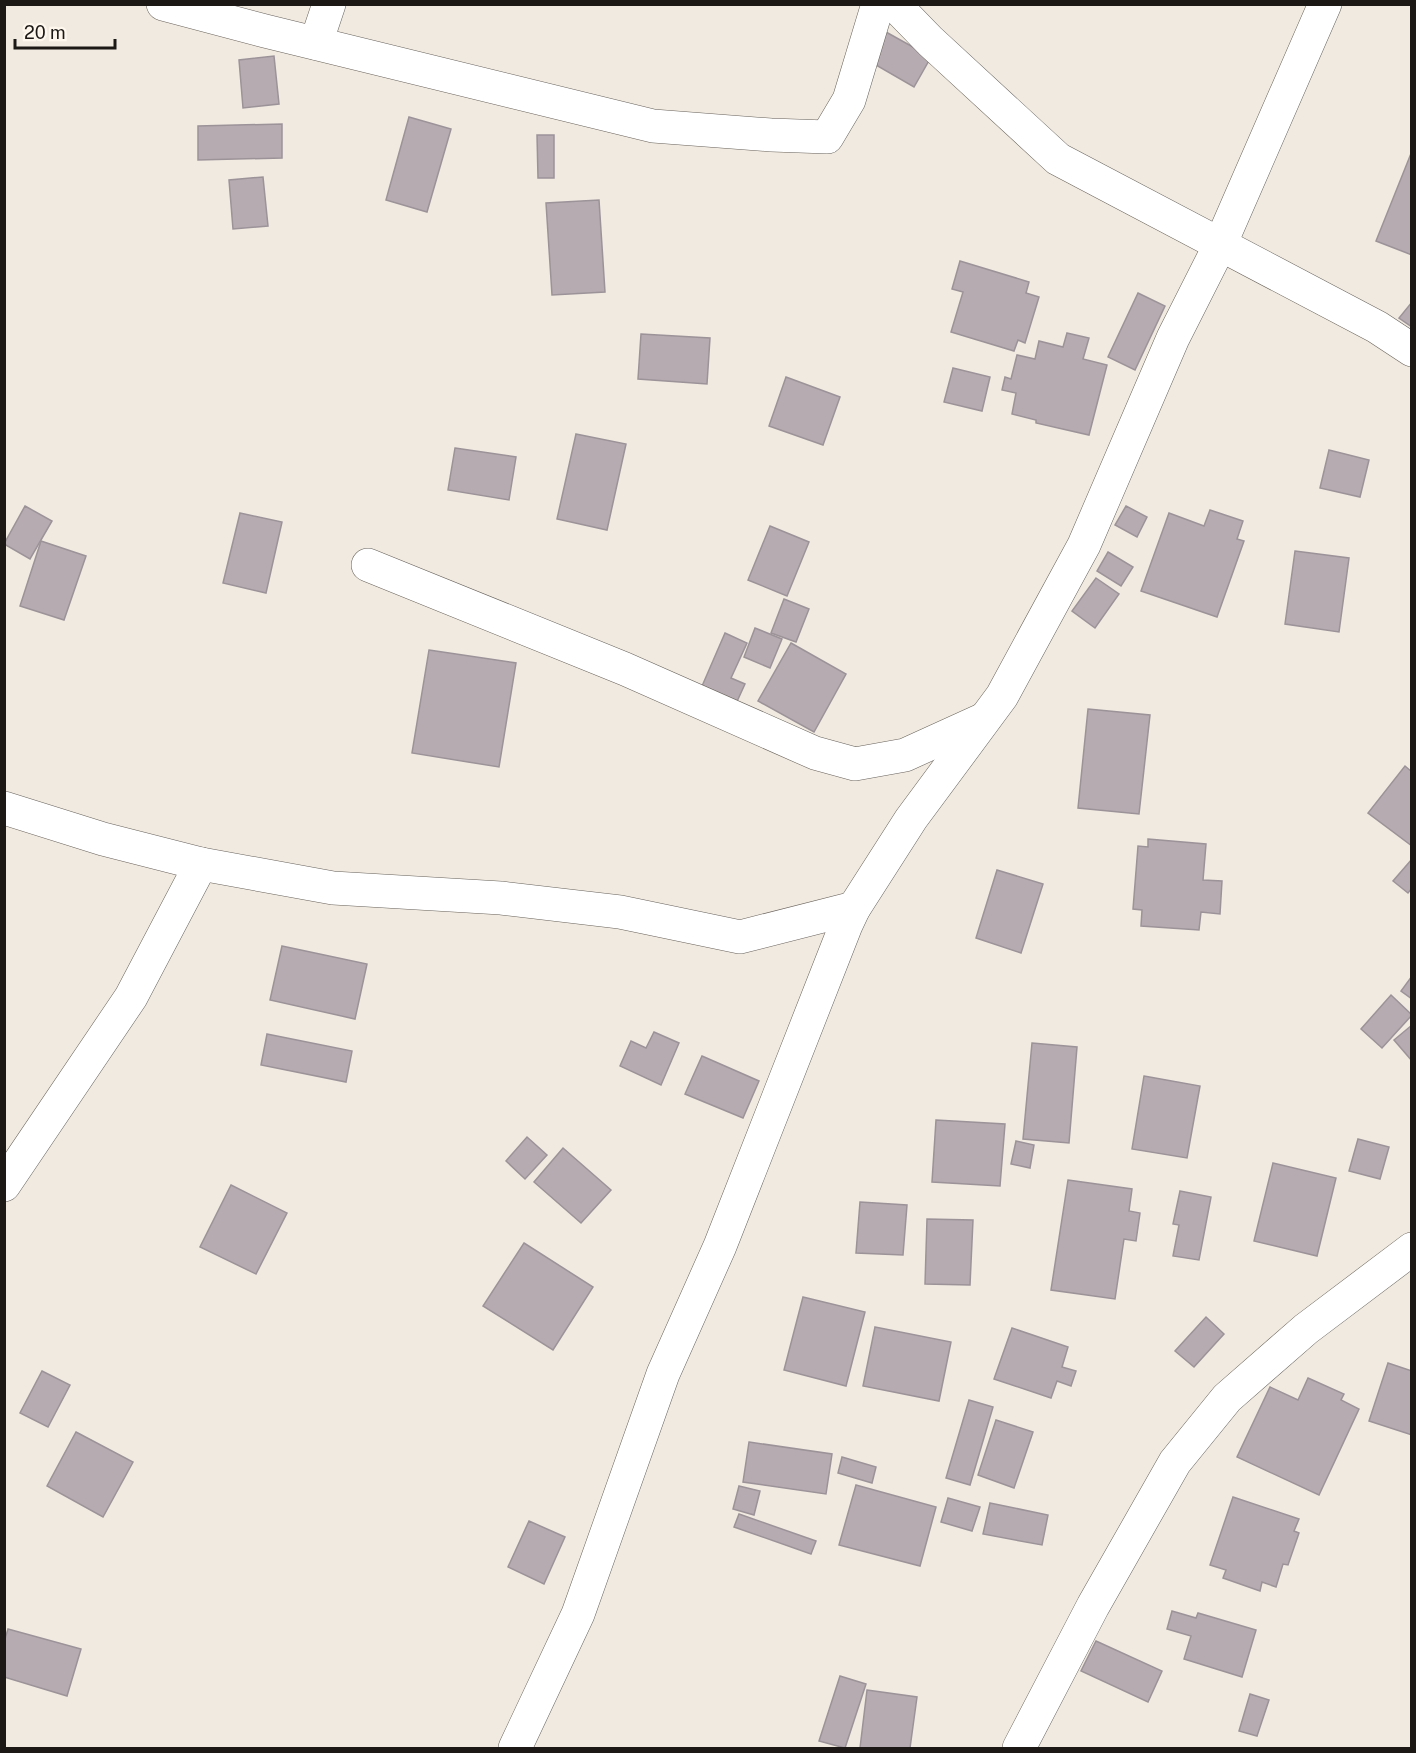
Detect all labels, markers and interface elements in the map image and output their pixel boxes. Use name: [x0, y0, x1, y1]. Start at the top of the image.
scale bar: [15, 12, 116, 50]
text: 20 m: [24, 22, 66, 43]

